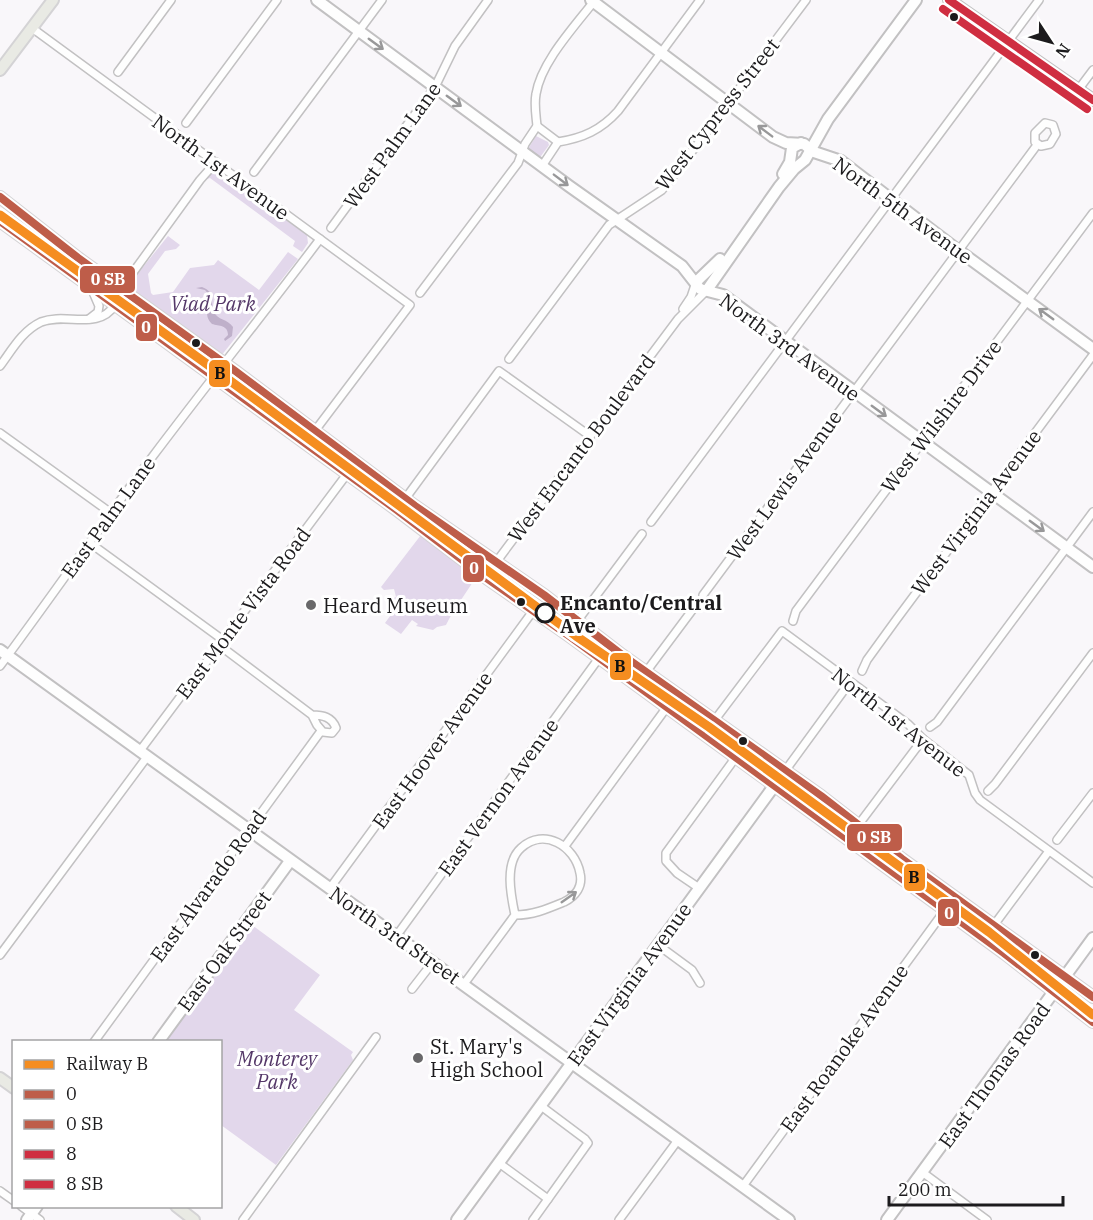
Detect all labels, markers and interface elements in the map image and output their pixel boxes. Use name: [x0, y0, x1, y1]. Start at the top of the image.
unlabelled marker: [948, 11, 960, 23]
north arrow: [1021, 12, 1081, 72]
street label: West Cypress Street: [649, 32, 785, 196]
one-way arrow: [368, 38, 384, 50]
text: N: [1051, 40, 1075, 62]
street label: West Palm Lane: [337, 77, 447, 213]
one-way arrow: [445, 94, 461, 107]
street label: North 1st Avenue: [147, 108, 295, 226]
one-way arrow: [758, 125, 774, 137]
street label: North 5th Avenue: [828, 150, 978, 270]
one-way arrow: [553, 173, 569, 186]
line badge: 0 SB: [79, 265, 136, 294]
text: 0 SB: [91, 269, 125, 289]
street label: North 3rd Avenue: [714, 287, 866, 407]
park label: Viad Park: [170, 290, 256, 317]
one-way arrow: [1038, 308, 1054, 321]
line badge: 0: [135, 313, 158, 342]
text: 0: [141, 317, 151, 337]
street label: West Wilshire Drive: [875, 334, 1007, 498]
unlabelled marker: [190, 337, 202, 349]
street label: West Encanto Boulevard: [501, 348, 661, 548]
line badge: B: [208, 359, 231, 388]
text: B: [214, 363, 226, 383]
street label: West Lewis Avenue: [720, 404, 848, 566]
one-way arrow: [871, 405, 887, 418]
street label: West Virginia Avenue: [905, 424, 1047, 600]
street label: East Palm Lane: [55, 451, 161, 583]
one-way arrow: [1028, 520, 1044, 532]
street label: East Monte Vista Road: [170, 522, 316, 704]
line badge: 0: [462, 554, 485, 583]
text: 0: [469, 558, 479, 578]
place label: Encanto/Central Ave: [560, 589, 722, 639]
place label: Heard Museum: [323, 592, 468, 619]
unlabelled marker: [515, 596, 527, 608]
marker: Heard Museum: [304, 598, 318, 612]
marker: Encanto/Central Ave: [535, 603, 555, 623]
line badge: B: [609, 652, 632, 681]
text: B: [614, 656, 626, 676]
street label: North 1st Avenue: [826, 661, 972, 783]
street label: East Hoover Avenue: [366, 666, 498, 834]
street label: East Vernon Avenue: [432, 713, 564, 881]
unlabelled marker: [737, 735, 749, 747]
street label: East Alvarado Road: [144, 805, 272, 967]
line badge: 0 SB: [846, 823, 903, 852]
text: 0 SB: [857, 827, 891, 847]
line badge: B: [903, 863, 926, 892]
text: B: [908, 867, 920, 887]
street label: North 3rd Street: [324, 880, 466, 990]
street label: East Oak Street: [171, 885, 277, 1017]
one-way arrow: [561, 891, 577, 903]
street label: East Virginia Avenue: [561, 897, 697, 1071]
line badge: 0: [937, 898, 960, 927]
text: 0: [944, 903, 954, 923]
unlabelled marker: [1029, 949, 1041, 961]
street label: East Roanoke Avenue: [774, 958, 914, 1138]
street label: East Thomas Road: [932, 997, 1056, 1153]
place label: St. Mary's High School: [430, 1033, 543, 1083]
legend: [12, 1040, 222, 1208]
park label: Monterey Park: [236, 1045, 319, 1095]
marker: St. Mary's High School: [411, 1051, 425, 1065]
text: Railway B: [66, 1052, 148, 1075]
text: 0: [66, 1082, 77, 1105]
text: 0 SB: [66, 1112, 104, 1135]
text: 8: [66, 1142, 77, 1165]
scale bar: [889, 1169, 1063, 1207]
text: 8 SB: [66, 1172, 104, 1195]
text: 200 m: [898, 1178, 952, 1201]

